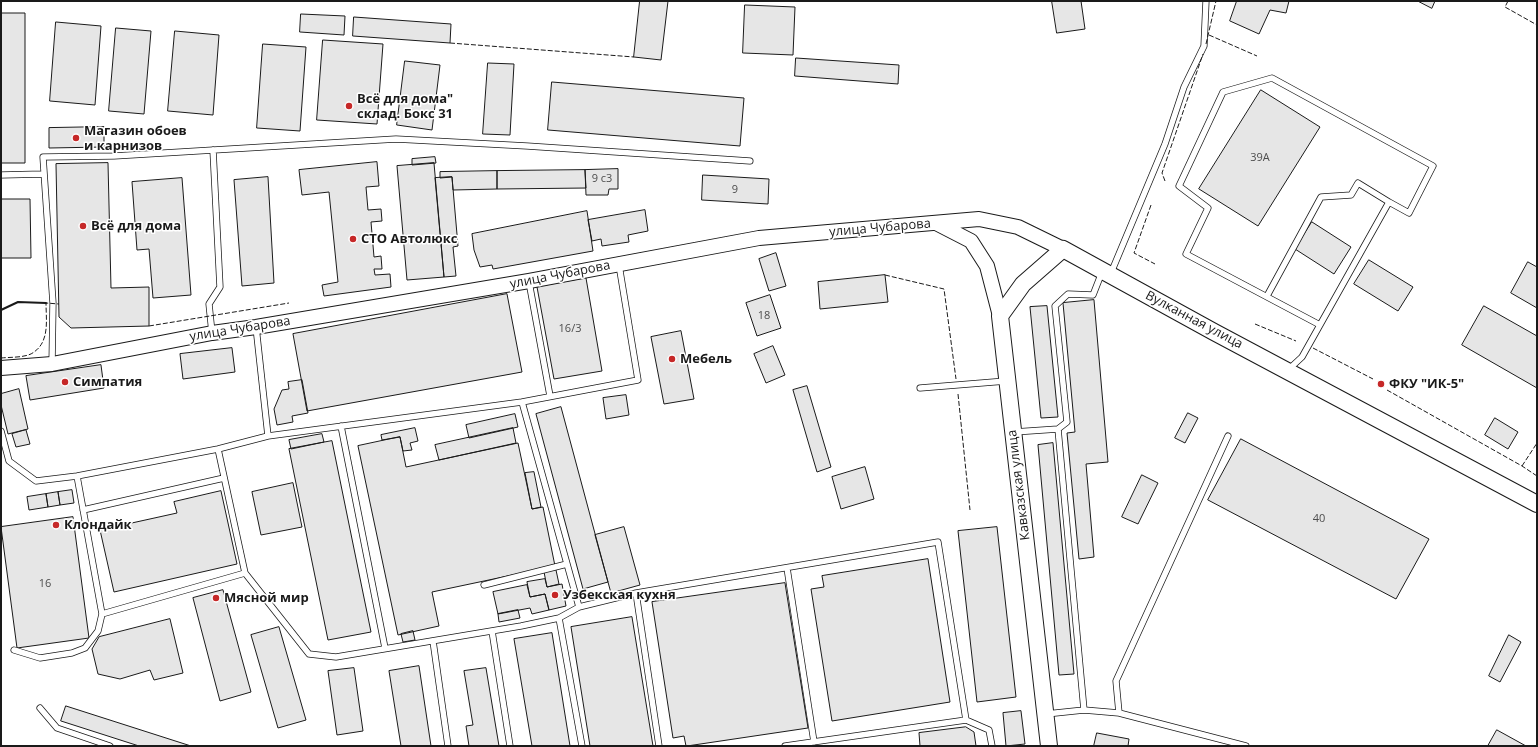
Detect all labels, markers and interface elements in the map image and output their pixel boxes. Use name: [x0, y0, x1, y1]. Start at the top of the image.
place label: Всё для дома" склад. Бокс 31: [357, 91, 453, 122]
marker: Всё для дома" склад. Бокс 31: [344, 101, 354, 111]
place label: Магазин обоев и карнизов: [84, 123, 187, 154]
marker: Магазин обоев и карнизов: [71, 133, 81, 143]
house number: 39А: [1250, 151, 1270, 165]
house number: 9 с3: [592, 172, 612, 186]
house number: 9: [732, 183, 738, 197]
street label: улица Чубарова: [829, 216, 931, 240]
place label: Всё для дома: [91, 218, 181, 234]
marker: Всё для дома: [78, 221, 88, 231]
place label: СТО Автолюкс: [361, 231, 457, 247]
marker: СТО Автолюкс: [348, 234, 358, 244]
street label: улица Чубарова: [508, 258, 612, 292]
street label: Вулканная улица: [1143, 288, 1245, 352]
house number: 18: [758, 309, 770, 323]
street label: улица Чубарова: [188, 313, 292, 345]
house number: 16/3: [559, 322, 581, 336]
place label: Мебель: [680, 351, 732, 367]
marker: Мебель: [667, 354, 677, 364]
place label: Симпатия: [73, 374, 142, 390]
place label: ФКУ "ИК-5": [1389, 376, 1464, 392]
marker: Симпатия: [60, 377, 70, 387]
marker: ФКУ "ИК-5": [1376, 379, 1386, 389]
street label: Кавказская улица: [1004, 429, 1034, 541]
house number: 40: [1313, 512, 1325, 526]
place label: Клондайк: [64, 517, 132, 533]
marker: Клондайк: [51, 520, 61, 530]
house number: 16: [39, 577, 51, 591]
place label: Узбекская кухня: [563, 587, 676, 603]
place label: Мясной мир: [224, 590, 309, 606]
marker: Узбекская кухня: [550, 590, 560, 600]
marker: Мясной мир: [211, 593, 221, 603]

